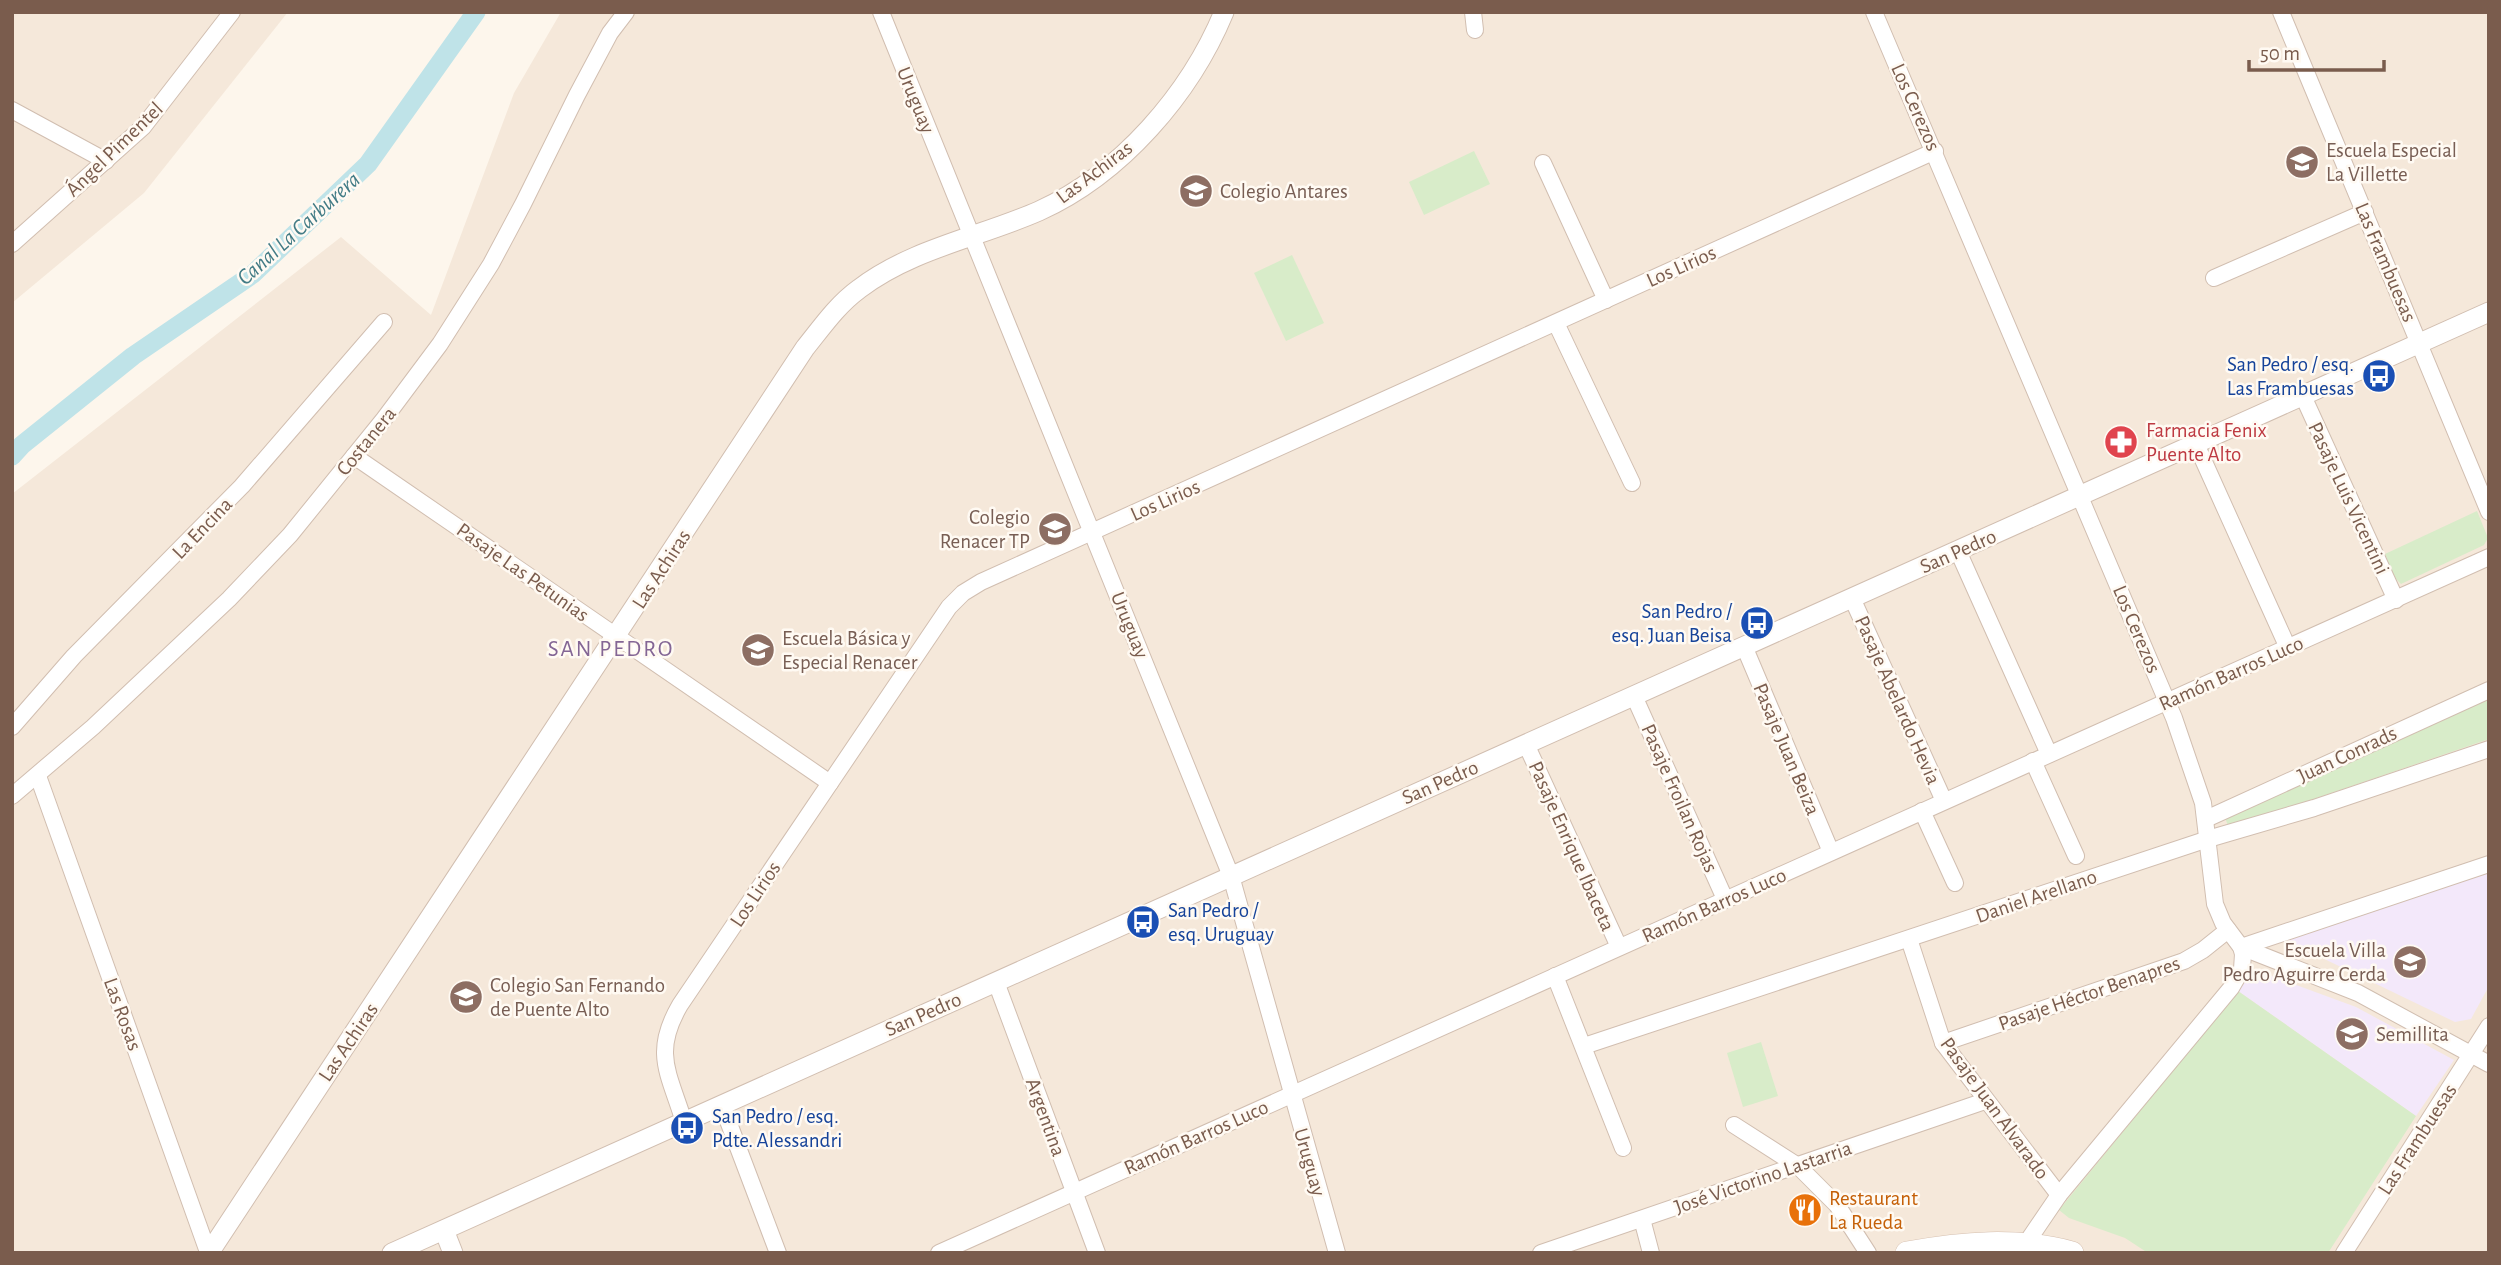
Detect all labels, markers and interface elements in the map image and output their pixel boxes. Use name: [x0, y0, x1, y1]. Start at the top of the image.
scale bar: [2249, 28, 2384, 72]
text: 50 m: [2260, 43, 2300, 64]
street label: Los Cerezos: [1887, 60, 1944, 154]
street label: Uruguay: [893, 64, 938, 136]
street label: Ángel Pimentel: [60, 97, 167, 201]
street label: Las Achiras: [1052, 137, 1136, 208]
place label: Escuela Especial La Villette: [2326, 140, 2457, 185]
school or university icon: Escuela Especial La Villette: [2283, 143, 2321, 181]
water label: Canal La Carburera: [233, 168, 365, 290]
school or university icon: Colegio Antares: [1177, 172, 1215, 210]
place label: Colegio Antares: [1220, 181, 1348, 202]
street label: Las Frambuesas: [2351, 200, 2420, 325]
street label: Los Lirios: [1643, 242, 1719, 291]
place label: San Pedro / esq. Las Frambuesas: [2227, 354, 2354, 399]
bus stop icon: San Pedro / esq. Las Frambuesas: [2360, 357, 2398, 395]
street label: Costanera: [333, 403, 400, 480]
street label: Pasaje Luis Vicentini: [2304, 419, 2393, 578]
place label: Farmacia Fenix Puente Alto: [2146, 420, 2267, 465]
pharmacy icon: Farmacia Fenix Puente Alto: [2102, 423, 2140, 461]
street label: Los Lirios: [1127, 476, 1203, 525]
street label: La Encina: [168, 493, 237, 563]
place label: Colegio Renacer TP: [940, 507, 1030, 552]
school or university icon: Colegio Renacer TP: [1036, 510, 1074, 548]
street label: Pasaje Las Petunias: [453, 519, 593, 626]
street label: San Pedro: [1917, 525, 1999, 578]
street label: Las Achiras: [628, 526, 695, 613]
street label: Los Cerezos: [2109, 582, 2164, 676]
street label: Uruguay: [1107, 589, 1152, 661]
place label: San Pedro / esq. Juan Beisa: [1611, 601, 1733, 646]
bus stop icon: San Pedro / esq. Juan Beisa: [1738, 604, 1776, 642]
street label: Pasaje Abelardo Hevia: [1851, 613, 1944, 788]
place label: Escuela Básica y Especial Renacer: [782, 628, 918, 673]
school or university icon: Escuela Básica y Especial Renacer: [739, 631, 777, 669]
street label: Ramón Barros Luco: [2156, 632, 2307, 715]
district label: SAN PEDRO: [548, 638, 674, 661]
street label: Pasaje Juan Beiza: [1749, 680, 1824, 819]
street label: Pasaje Froilan Rojas: [1637, 721, 1722, 876]
street label: Juan Conrads: [2294, 722, 2400, 787]
street label: San Pedro: [1399, 756, 1481, 809]
street label: Pasaje Enrique Ibaceta: [1525, 758, 1619, 935]
street label: Los Lirios: [726, 858, 785, 931]
street label: Ramón Barros Luco: [1639, 864, 1790, 947]
street label: Daniel Arellano: [1973, 866, 2099, 927]
place label: San Pedro / esq. Uruguay: [1168, 900, 1274, 945]
bus stop icon: San Pedro / esq. Uruguay: [1124, 903, 1162, 941]
place label: Escuela Villa Pedro Aguirre Cerda: [2222, 940, 2386, 985]
school or university icon: Escuela Villa Pedro Aguirre Cerda: [2391, 943, 2429, 981]
street label: Pasaje Héctor Benapres: [1996, 953, 2183, 1034]
street label: Las Rosas: [100, 975, 145, 1054]
place label: Colegio San Fernando de Puente Alto: [490, 975, 665, 1020]
school or university icon: Colegio San Fernando de Puente Alto: [447, 978, 485, 1016]
street label: San Pedro: [882, 988, 964, 1041]
street label: Las Achiras: [315, 999, 382, 1085]
school or university icon: Semillita: [2333, 1015, 2371, 1053]
place label: Semillita: [2376, 1024, 2449, 1045]
street label: Pasaje Juan Alvarado: [1936, 1033, 2053, 1183]
street label: Argentina: [1022, 1075, 1069, 1159]
street label: Las Frambuesas: [2374, 1080, 2461, 1198]
street label: Ramón Barros Luco: [1121, 1096, 1272, 1179]
place label: San Pedro / esq. Pdte. Alessandri: [712, 1106, 842, 1151]
bus stop icon: San Pedro / esq. Pdte. Alessandri: [668, 1109, 706, 1147]
street label: Uruguay: [1290, 1126, 1329, 1198]
street label: José Victorino Lastarria: [1672, 1137, 1855, 1218]
place label: Restaurant La Rueda: [1829, 1188, 1918, 1233]
restaurant icon: Restaurant La Rueda: [1786, 1191, 1824, 1229]

